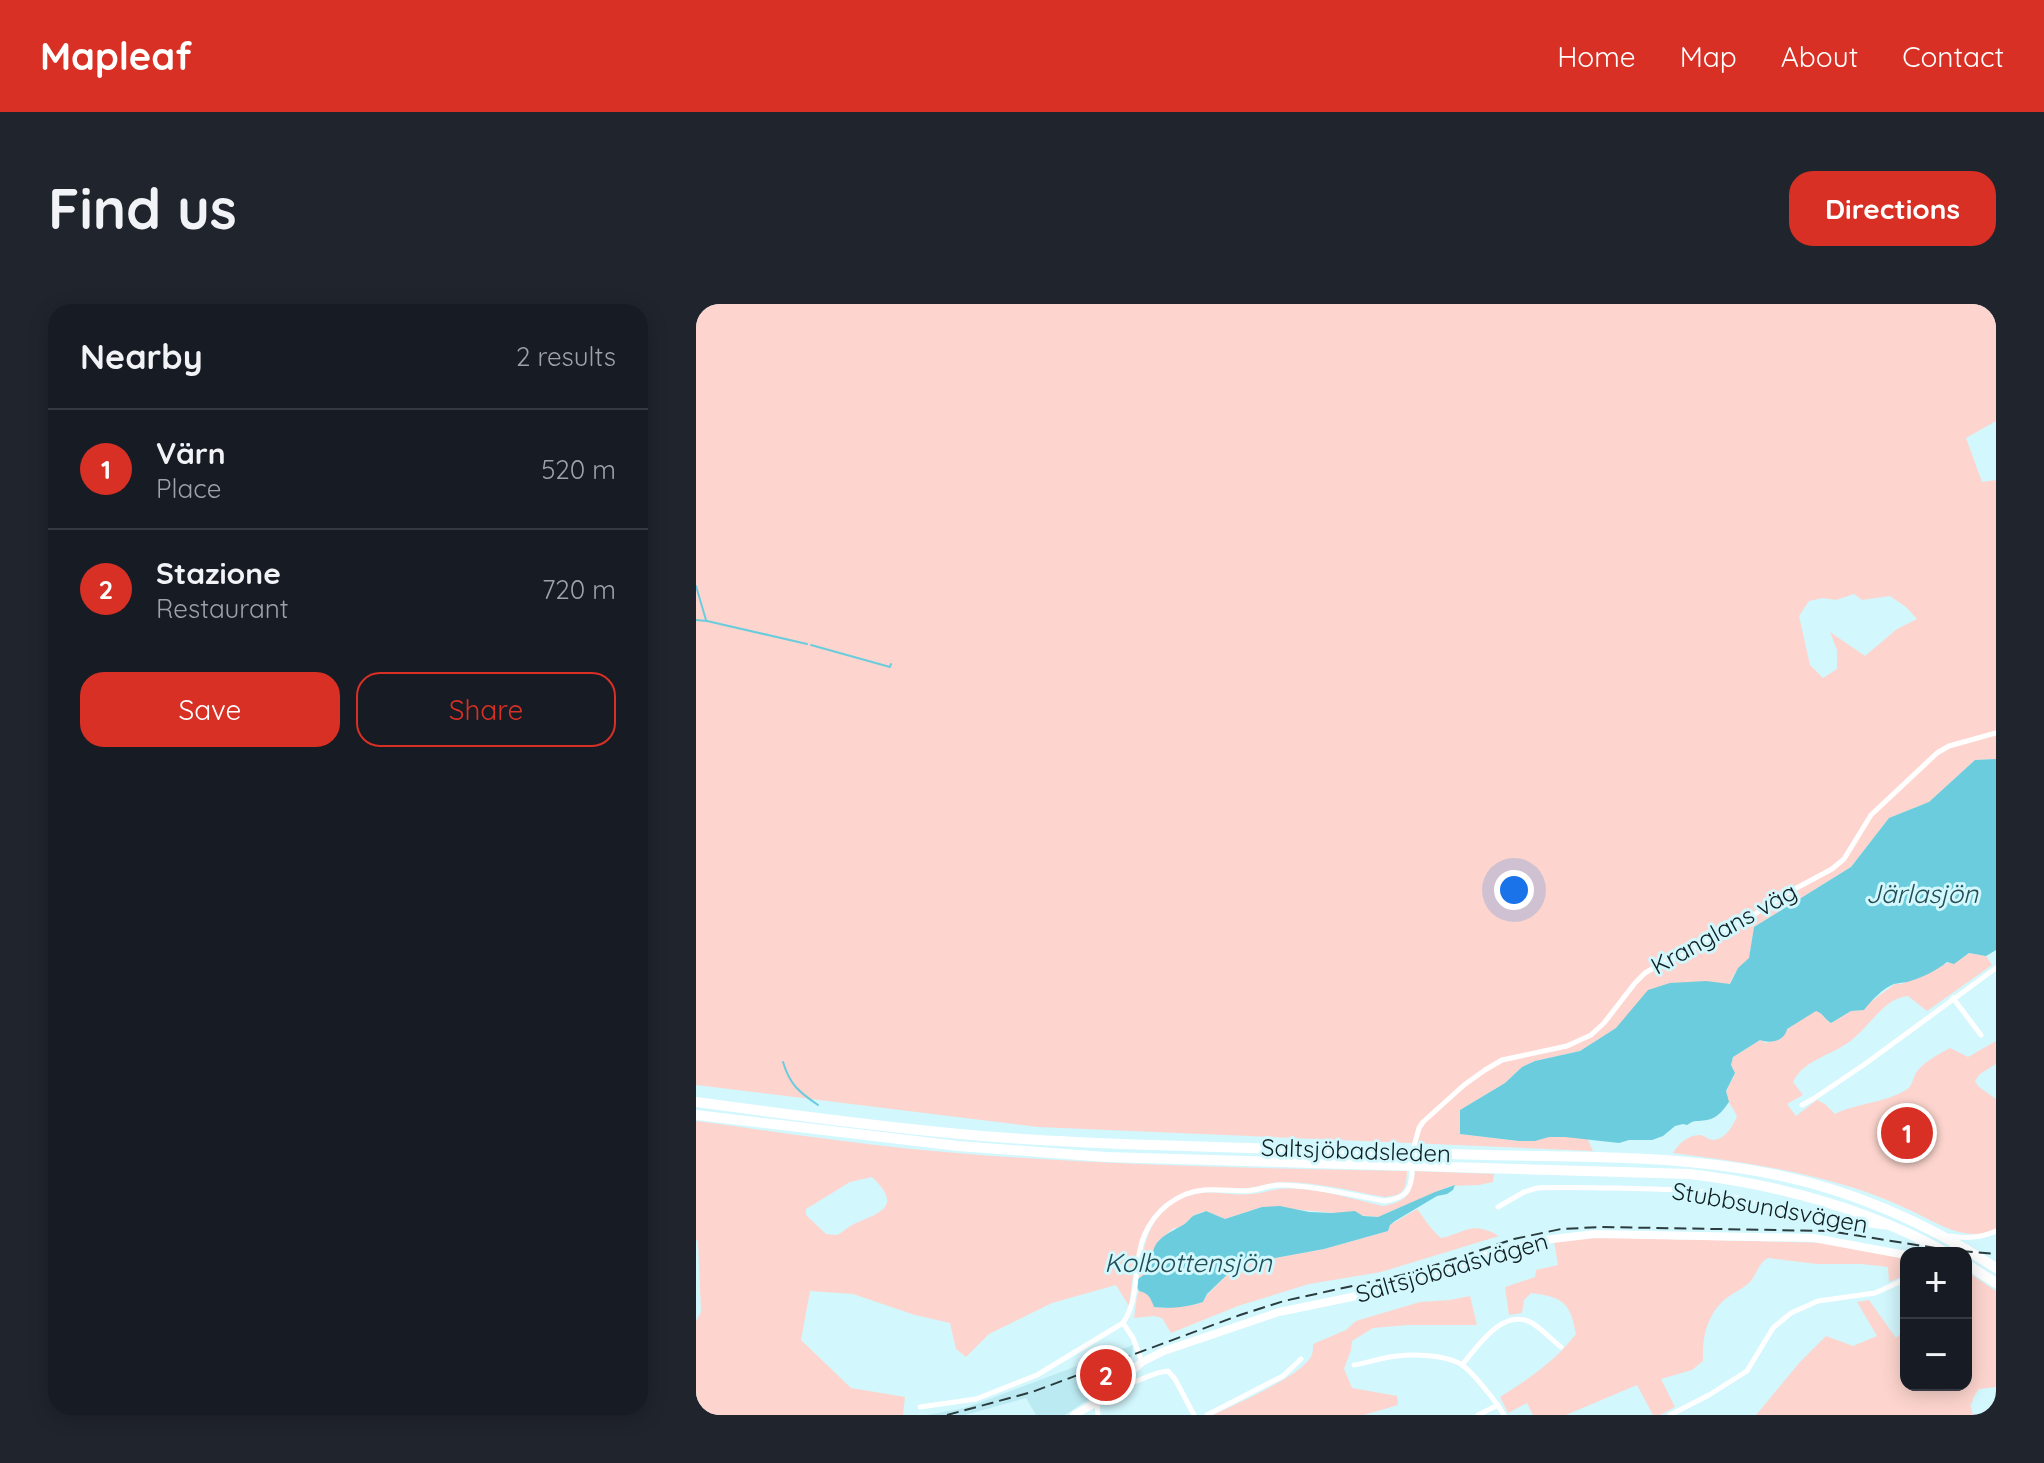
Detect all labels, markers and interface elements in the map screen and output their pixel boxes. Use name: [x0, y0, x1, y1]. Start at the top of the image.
text: Mapleaf: [40, 32, 192, 80]
text: Home: [1557, 39, 1636, 74]
text: Map: [1680, 39, 1737, 74]
text: About: [1781, 39, 1858, 74]
text: Contact: [1902, 39, 2004, 74]
button: Directions: [1789, 171, 1996, 246]
text: Find us: [48, 173, 237, 243]
text: Nearby: [80, 335, 203, 378]
text: 2 results: [516, 340, 616, 373]
text: Värn: [156, 434, 226, 472]
text: 1: [101, 453, 111, 486]
text: 520 m: [541, 453, 616, 486]
text: Place: [156, 472, 221, 505]
text: Stazione: [156, 554, 281, 592]
text: 2: [99, 573, 113, 606]
text: 720 m: [542, 573, 616, 606]
text: Restaurant: [156, 592, 289, 625]
button: Save: [80, 672, 340, 747]
button: Share: [356, 672, 616, 747]
your location: [1494, 870, 1534, 910]
street label: Kranglans väg: [1645, 876, 1802, 981]
water label: Järlasjön: [1866, 877, 1979, 910]
pin: 1: [1881, 1103, 1933, 1163]
street label: Saltsjöbadsleden: [1261, 1132, 1452, 1168]
street label: Stubbsundsvägen: [1670, 1175, 1870, 1239]
street label: Saltsjöbadsvägen: [1352, 1225, 1551, 1309]
water label: Kolbottensjön: [1104, 1246, 1273, 1279]
map controls: [1900, 1247, 1972, 1391]
button: +: [1900, 1247, 1972, 1319]
button: −: [1900, 1319, 1972, 1391]
pin: 2: [1080, 1345, 1132, 1405]

